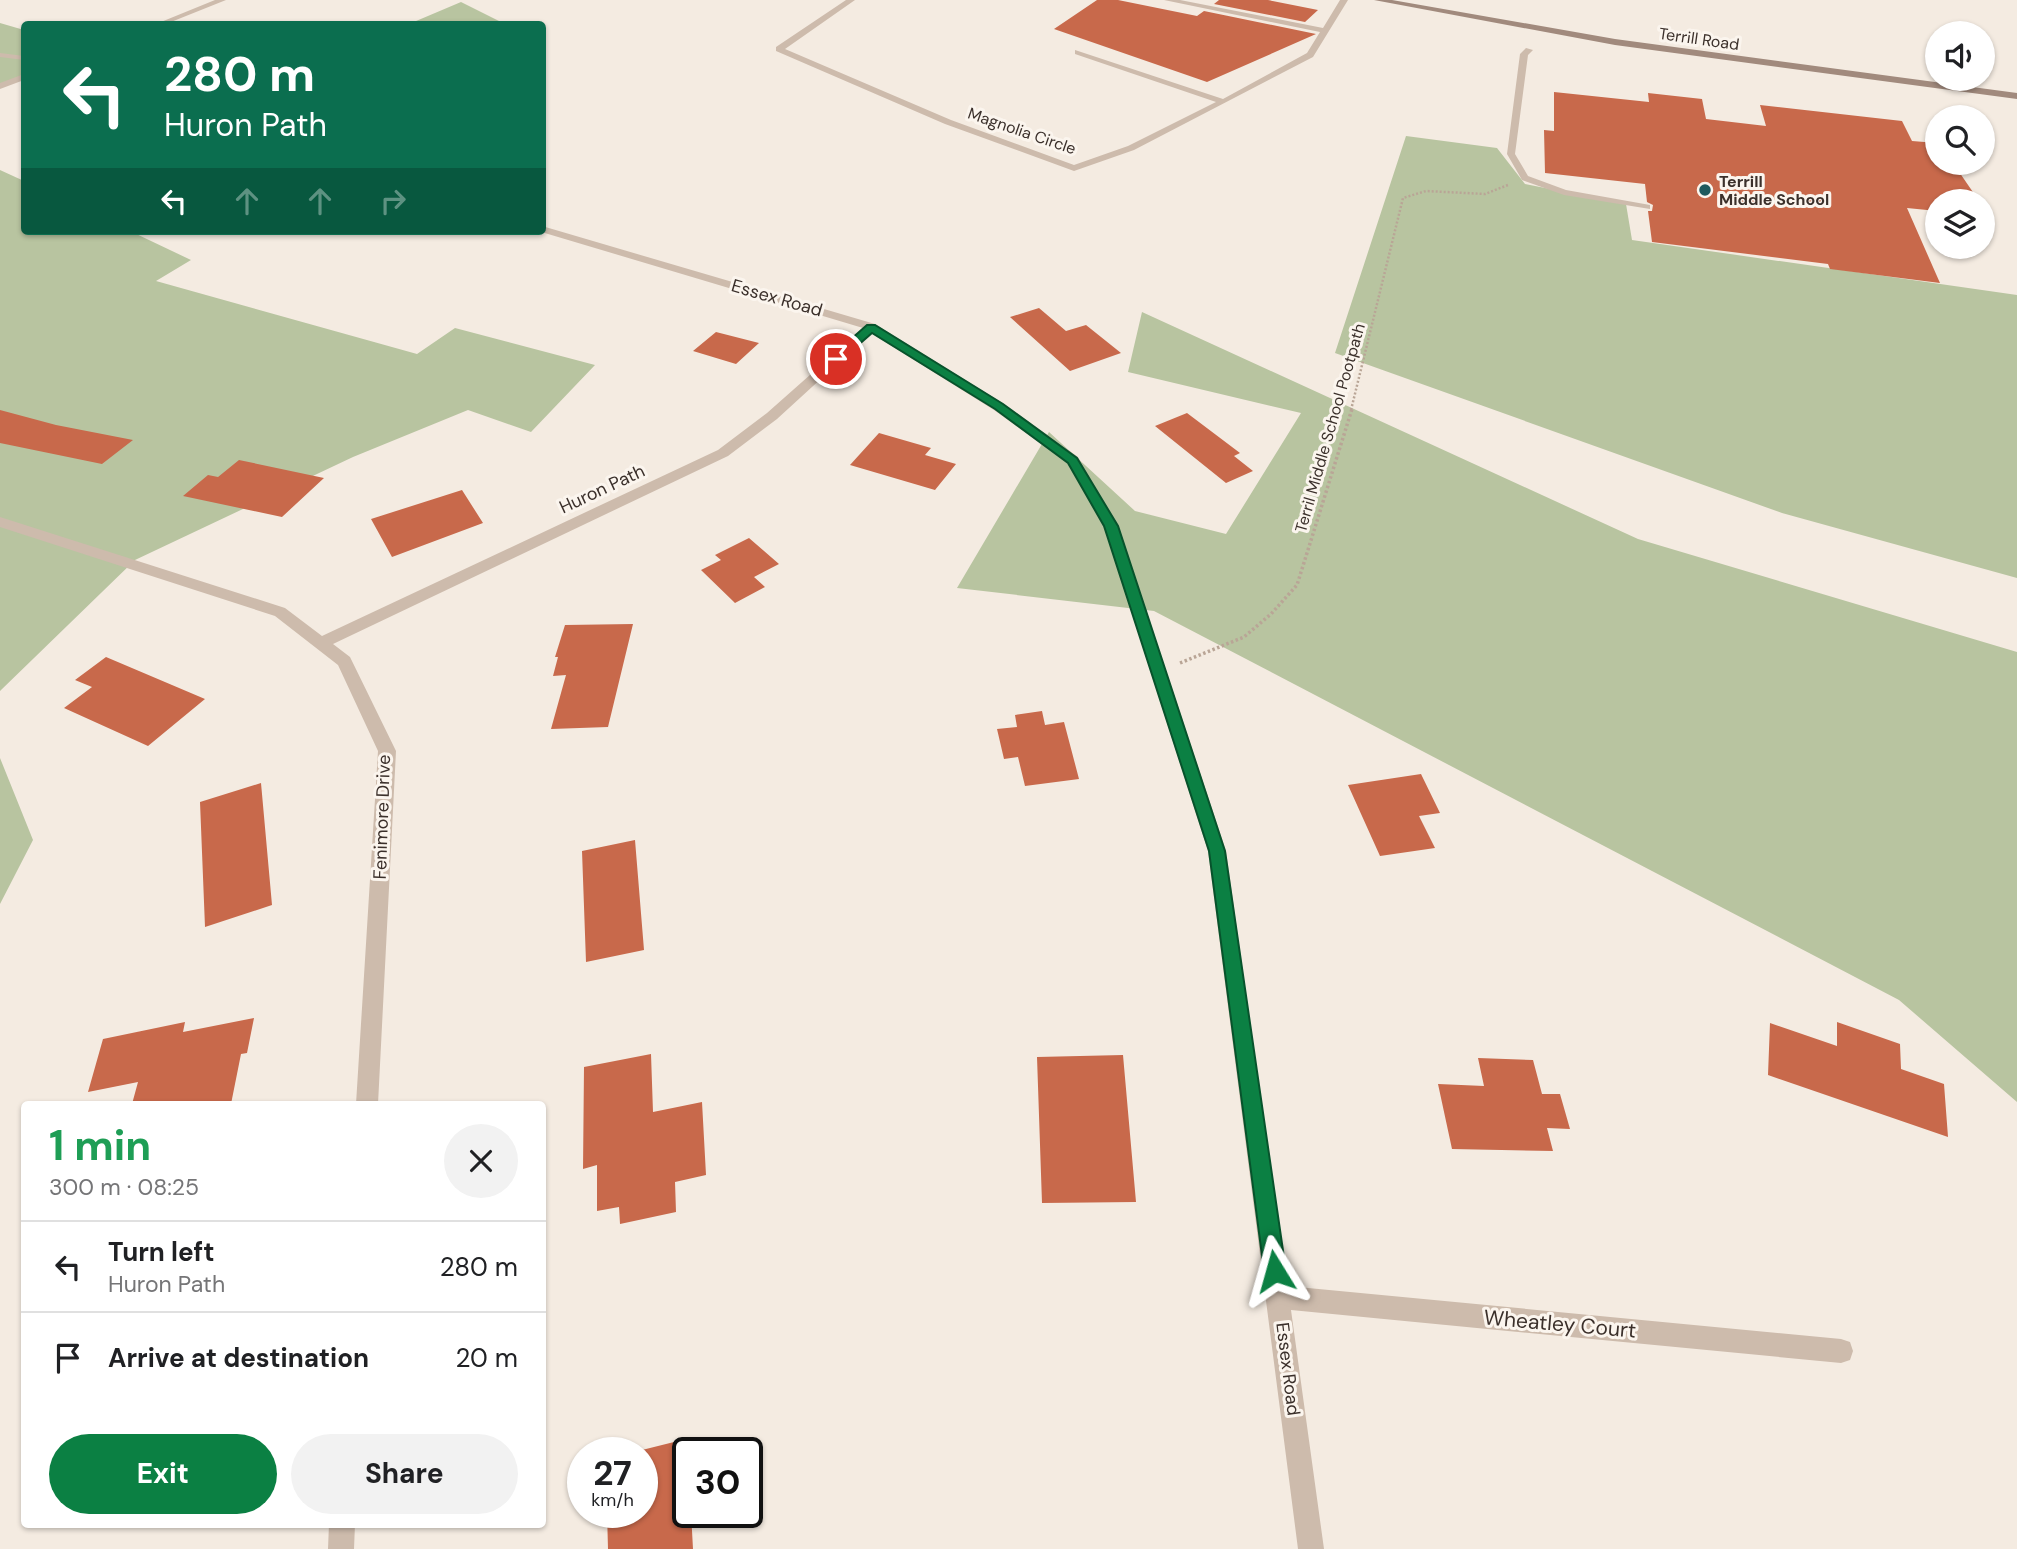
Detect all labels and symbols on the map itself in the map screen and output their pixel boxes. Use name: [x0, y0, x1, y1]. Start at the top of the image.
street label: Terrill Road: [1657, 23, 1741, 55]
street label: Magnolia Circle: [965, 103, 1079, 159]
place label: Terrill Middle School: [1719, 171, 1829, 210]
marker: Terrill Middle School: [1697, 182, 1713, 198]
street label: Essex Road: [729, 274, 825, 322]
street label: Terril Middle School Pootpath: [1290, 321, 1370, 535]
pin: [806, 329, 866, 389]
street label: Huron Path: [555, 459, 649, 519]
street label: Fenimore Drive: [368, 754, 396, 880]
position arrow: [1238, 1234, 1312, 1308]
street label: Wheatley Court: [1483, 1303, 1637, 1345]
street label: Essex Road: [1270, 1321, 1306, 1417]
speed limit sign: 30: [672, 1437, 763, 1528]

